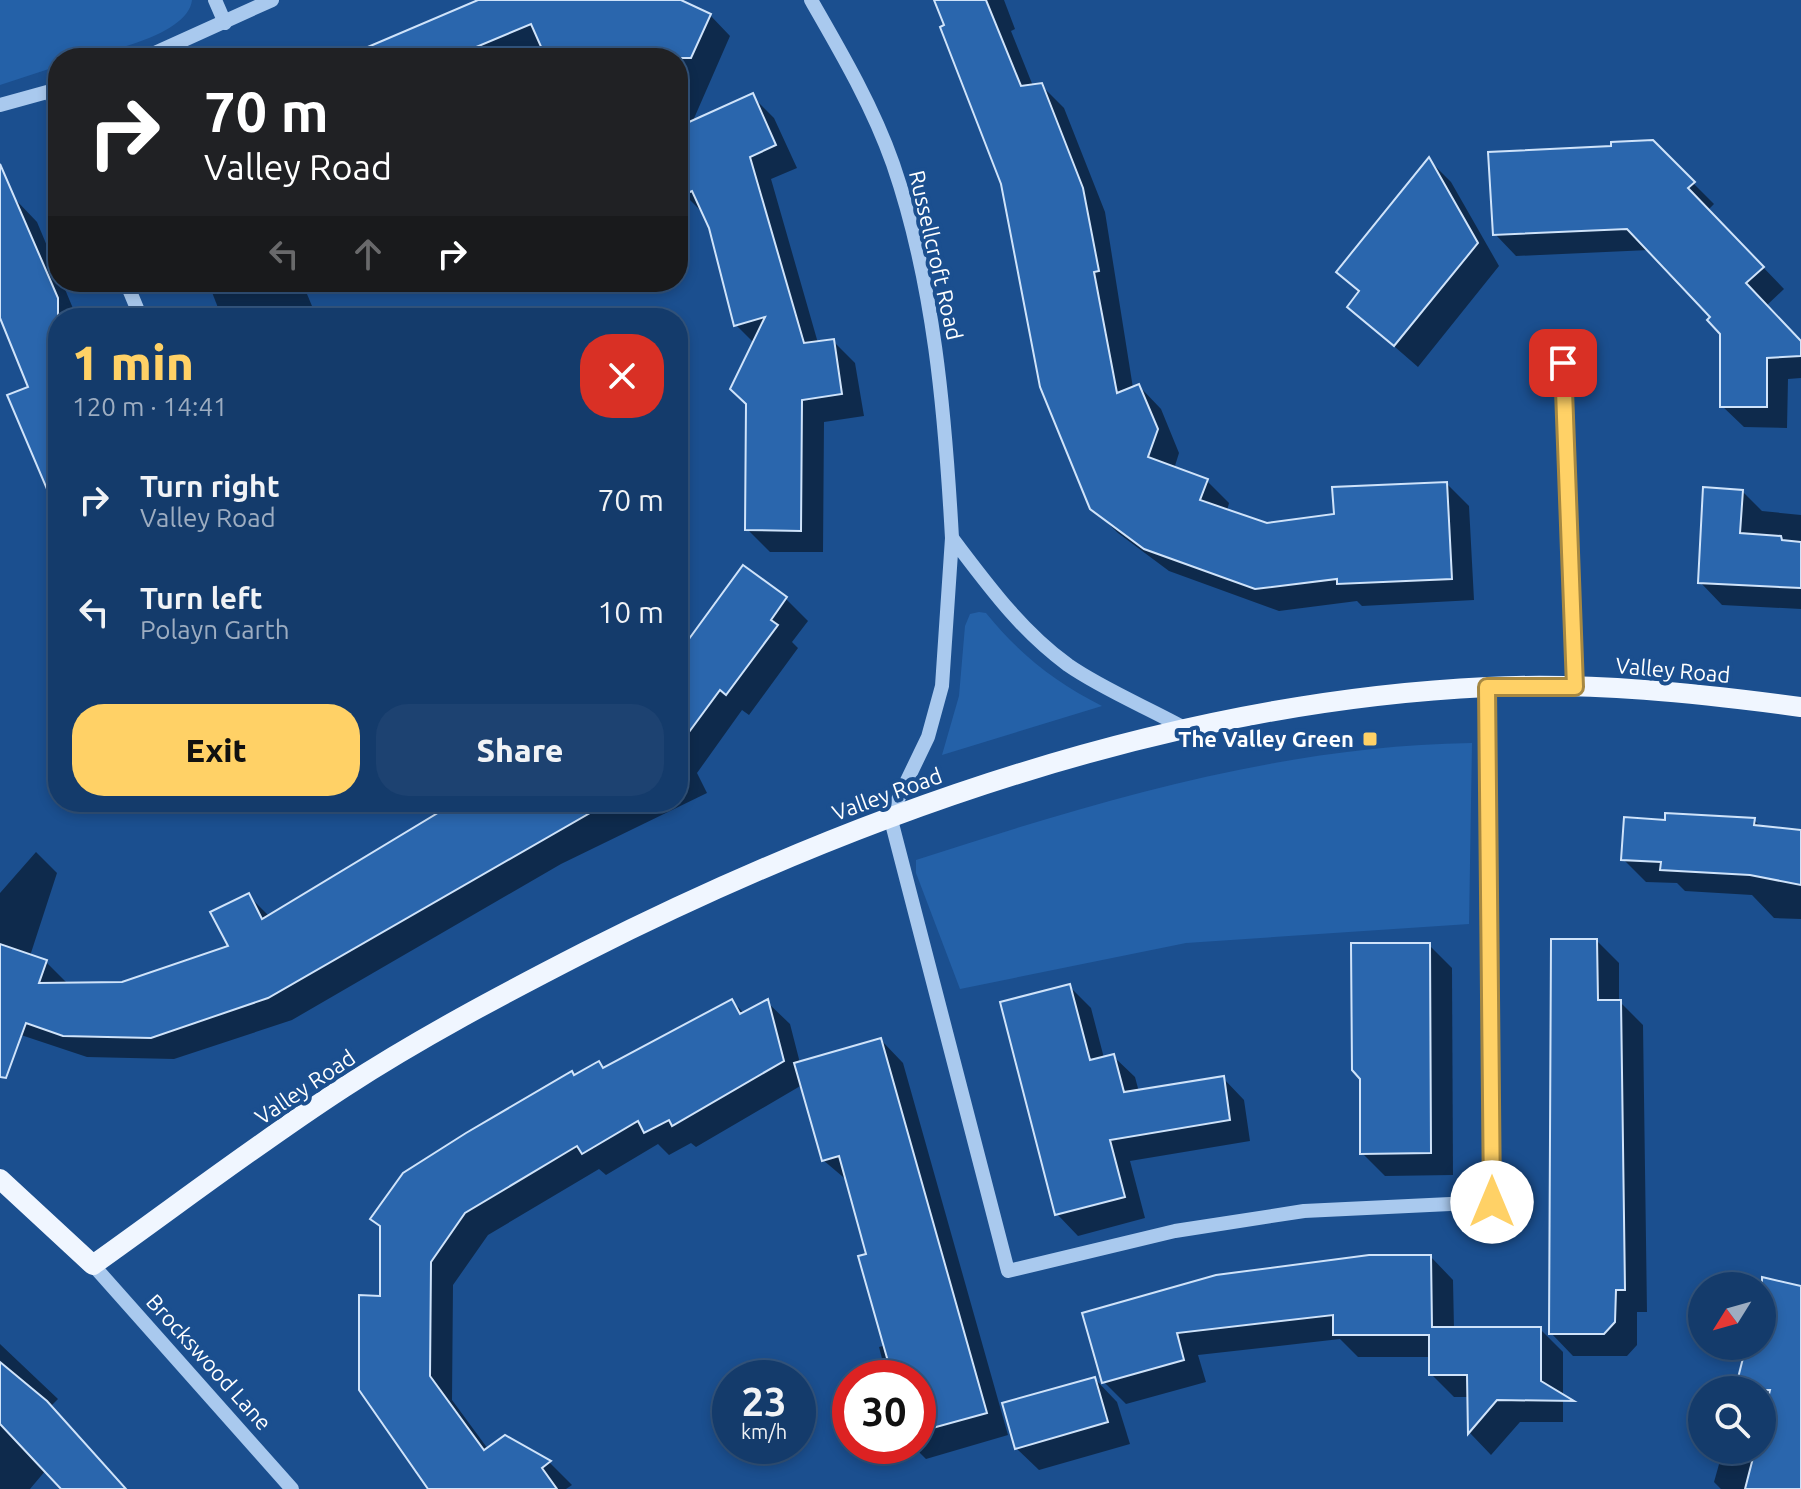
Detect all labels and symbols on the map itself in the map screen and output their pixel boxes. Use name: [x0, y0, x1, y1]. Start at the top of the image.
street label: Russellcroft Road: [905, 168, 968, 342]
pin: [1529, 329, 1597, 397]
street label: Valley Road: [1615, 652, 1731, 687]
place label: The Valley Green: [1178, 726, 1354, 751]
marker: The Valley Green: [1361, 730, 1379, 748]
street label: Valley Road: [829, 762, 945, 825]
street label: Valley Road: [250, 1044, 359, 1129]
position arrow: [1450, 1160, 1534, 1244]
north arrow: [1688, 1272, 1776, 1360]
street label: Brockswood Lane: [142, 1289, 277, 1435]
speed limit sign: 30: [832, 1360, 936, 1464]

